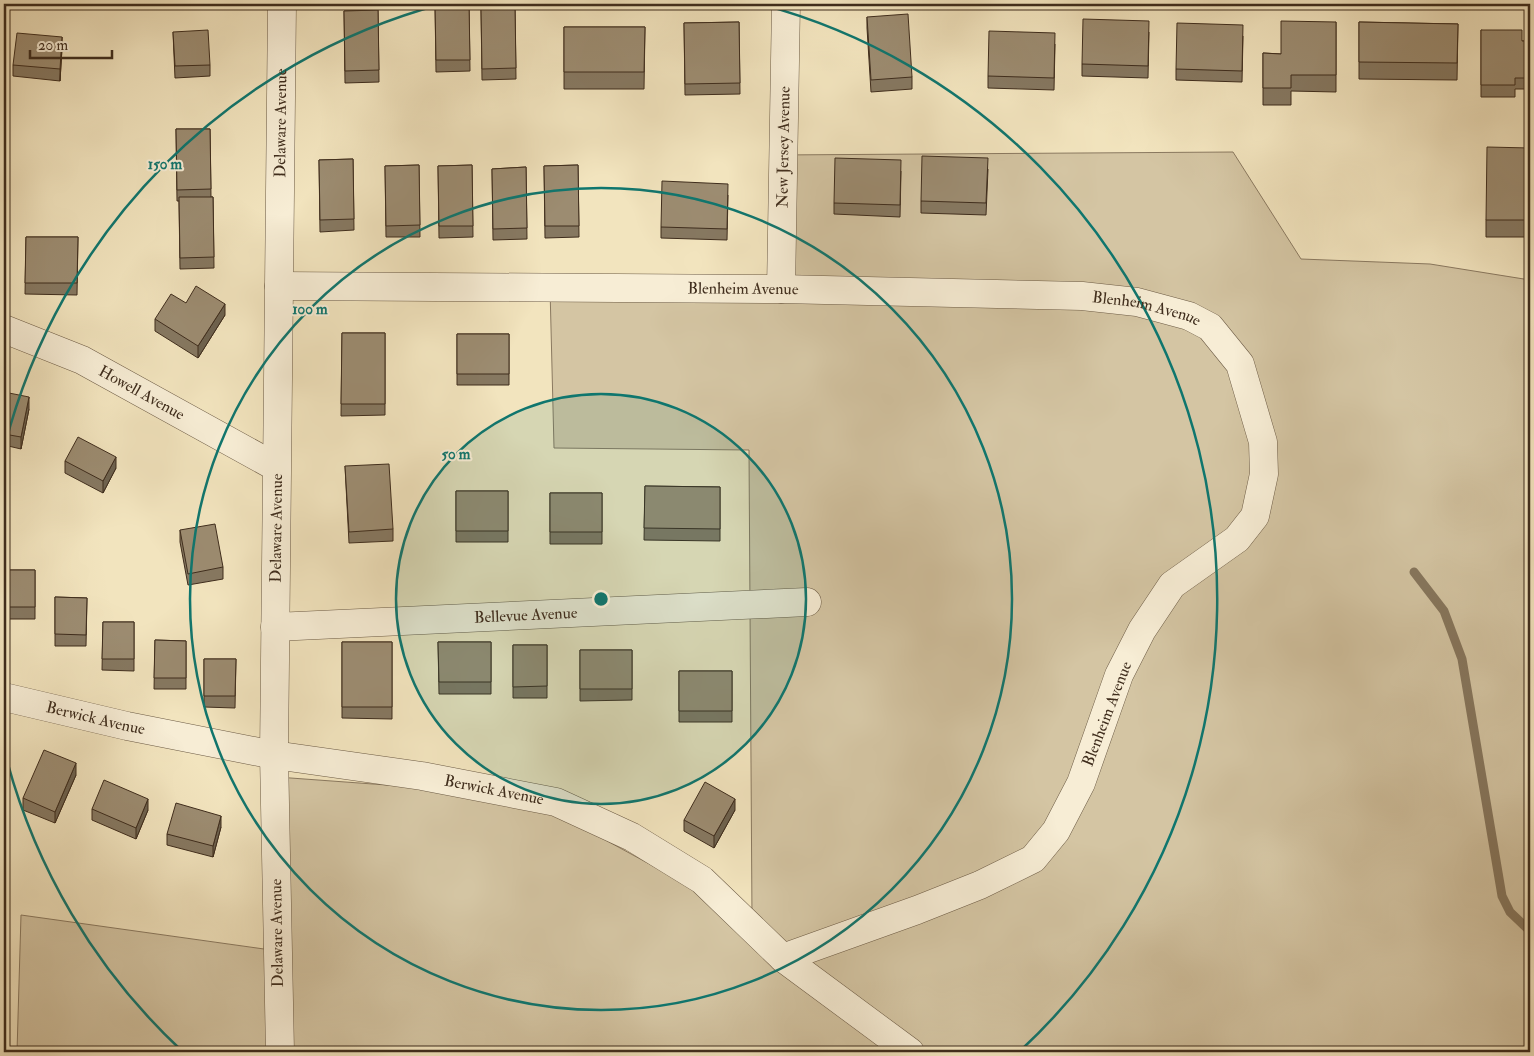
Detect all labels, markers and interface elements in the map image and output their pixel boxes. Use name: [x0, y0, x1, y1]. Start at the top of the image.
scale bar: [30, 28, 112, 60]
text: 20 m: [38, 36, 68, 55]
street label: Delaware Avenue: [270, 68, 291, 178]
street label: New Jersey Avenue: [772, 86, 795, 208]
text: 150 m: [148, 155, 182, 174]
street label: Blenheim Avenue: [687, 278, 799, 299]
street label: Blenheim Avenue: [1091, 287, 1205, 331]
text: 100 m: [292, 300, 328, 319]
street label: Howell Avenue: [95, 361, 188, 425]
text: 50 m: [442, 445, 471, 464]
street label: Delaware Avenue: [266, 473, 287, 583]
centre of rings: [592, 590, 610, 608]
street label: Bellevue Avenue: [473, 603, 578, 628]
street label: Blenheim Avenue: [1078, 658, 1136, 769]
street label: Berwick Avenue: [44, 697, 147, 739]
street label: Berwick Avenue: [442, 771, 546, 809]
street label: Delaware Avenue: [266, 878, 288, 988]

